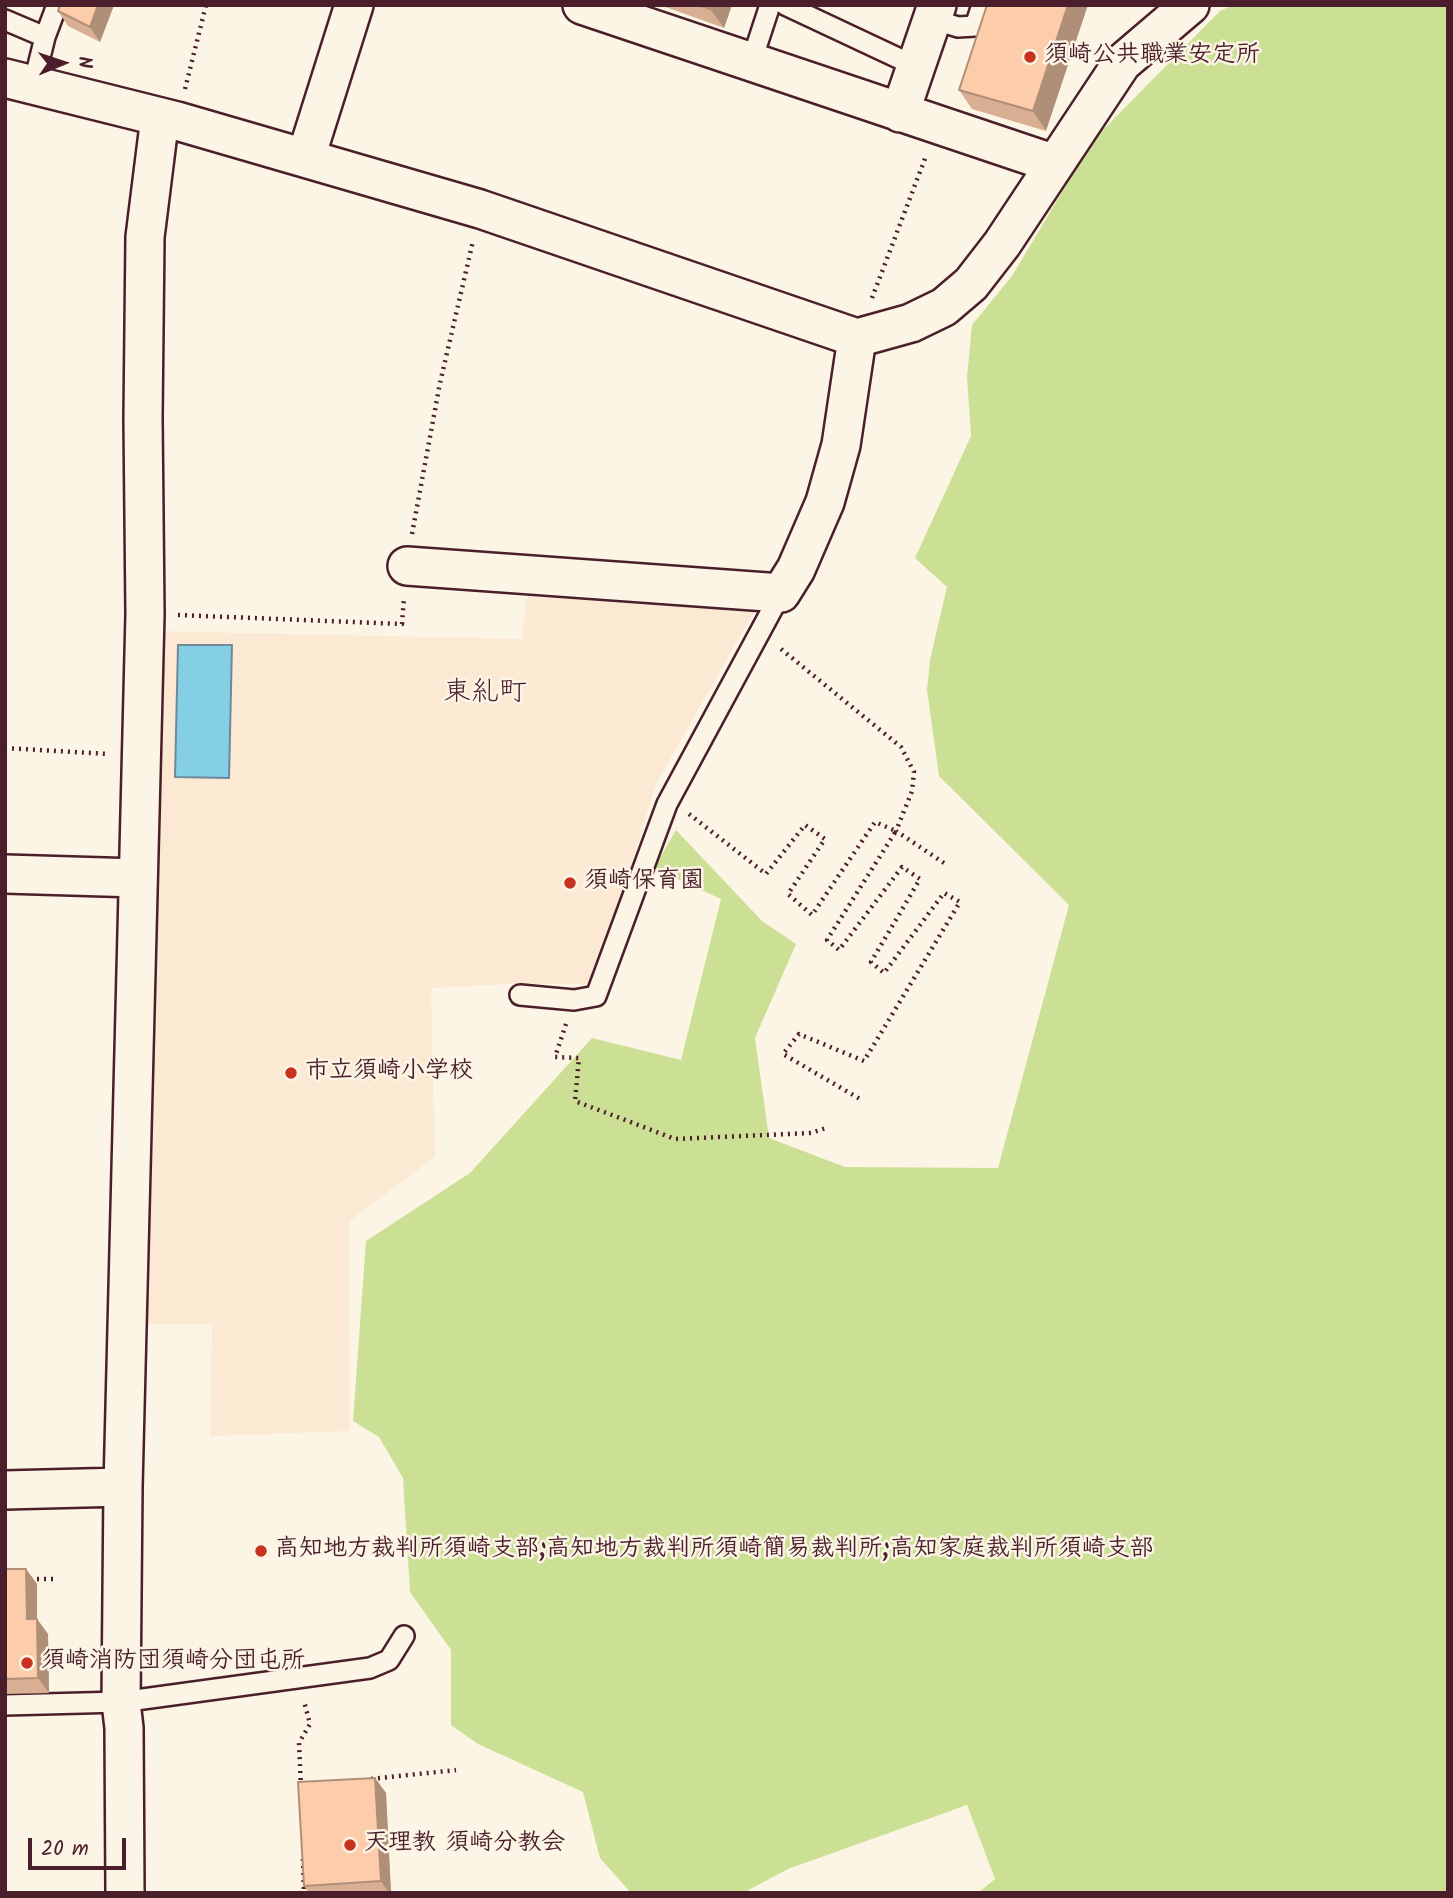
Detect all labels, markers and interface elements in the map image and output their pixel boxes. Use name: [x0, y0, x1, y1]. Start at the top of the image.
north arrow: [28, 28, 98, 98]
place label: 須崎公共職業安定所: [1044, 43, 1260, 71]
marker: 須崎公共職業安定所: [1022, 49, 1038, 65]
text: N: [69, 56, 99, 69]
district label: 東糺町: [443, 678, 527, 712]
place label: 須崎保育園: [584, 869, 704, 897]
marker: 須崎保育園: [562, 875, 578, 891]
place label: 市立須崎小学校: [305, 1059, 473, 1087]
marker: 市立須崎小学校: [283, 1065, 299, 1081]
place label: 高知地方裁判所須崎支部;高知地方裁判所須崎簡易裁判所;高知家庭裁判所須崎支部: [275, 1537, 1154, 1565]
marker: 高知地方裁判所須崎支部;高知地方裁判所須崎簡易裁判所;高知家庭裁判所須崎支部: [253, 1543, 269, 1559]
place label: 須崎消防団須崎分団屯所: [41, 1649, 305, 1677]
marker: 須崎消防団須崎分団屯所: [19, 1655, 35, 1671]
scale bar: [32, 1825, 130, 1869]
place label: 天理教 須崎分教会: [364, 1831, 565, 1859]
text: 20 m: [41, 1833, 89, 1866]
marker: 天理教 須崎分教会: [342, 1837, 358, 1853]

